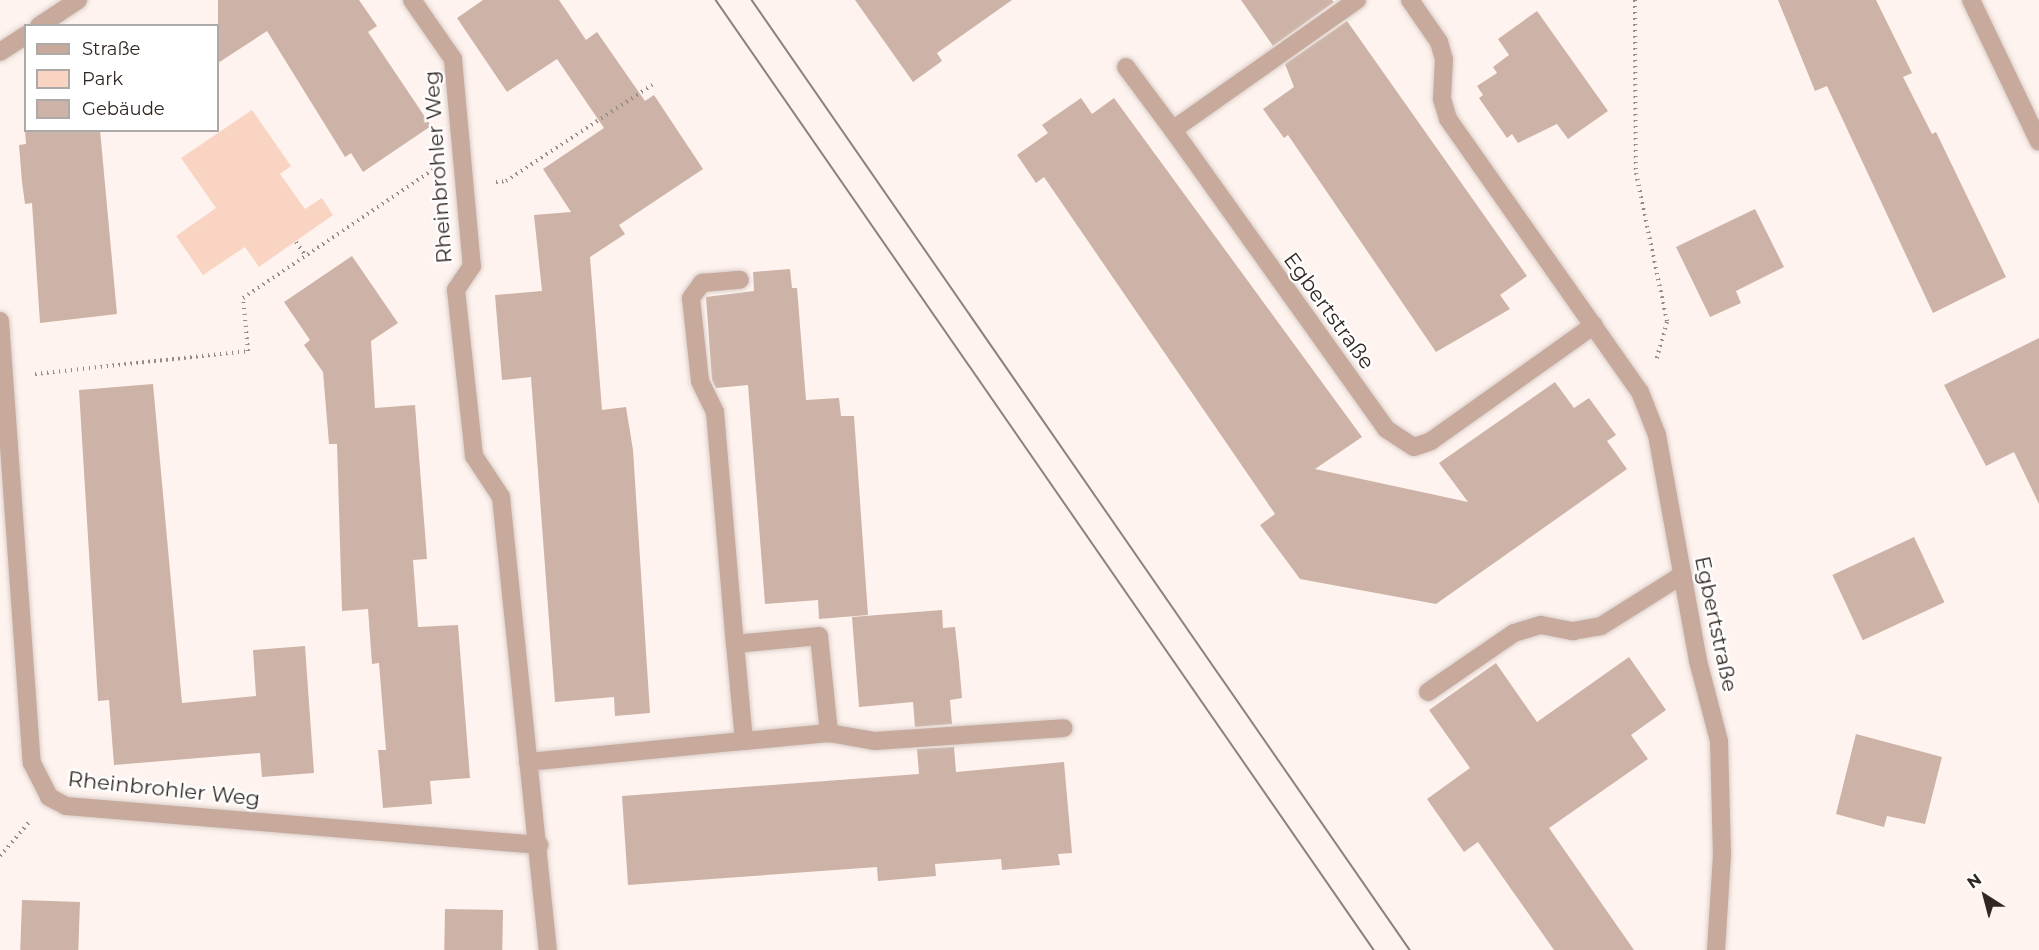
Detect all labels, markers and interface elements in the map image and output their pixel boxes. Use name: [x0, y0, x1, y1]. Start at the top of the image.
legend: [24, 24, 219, 132]
text: Straße: [82, 38, 140, 60]
text: Park: [82, 68, 123, 90]
street label: Rheinbrohler Weg: [419, 70, 457, 264]
text: Gebäude: [82, 98, 165, 120]
street label: Egbertstraße: [1278, 248, 1380, 374]
street label: Egbertstraße: [1689, 554, 1743, 694]
street label: Rheinbrohler Weg: [67, 766, 261, 812]
north arrow: [1955, 866, 2015, 926]
text: N: [1963, 870, 1985, 893]

